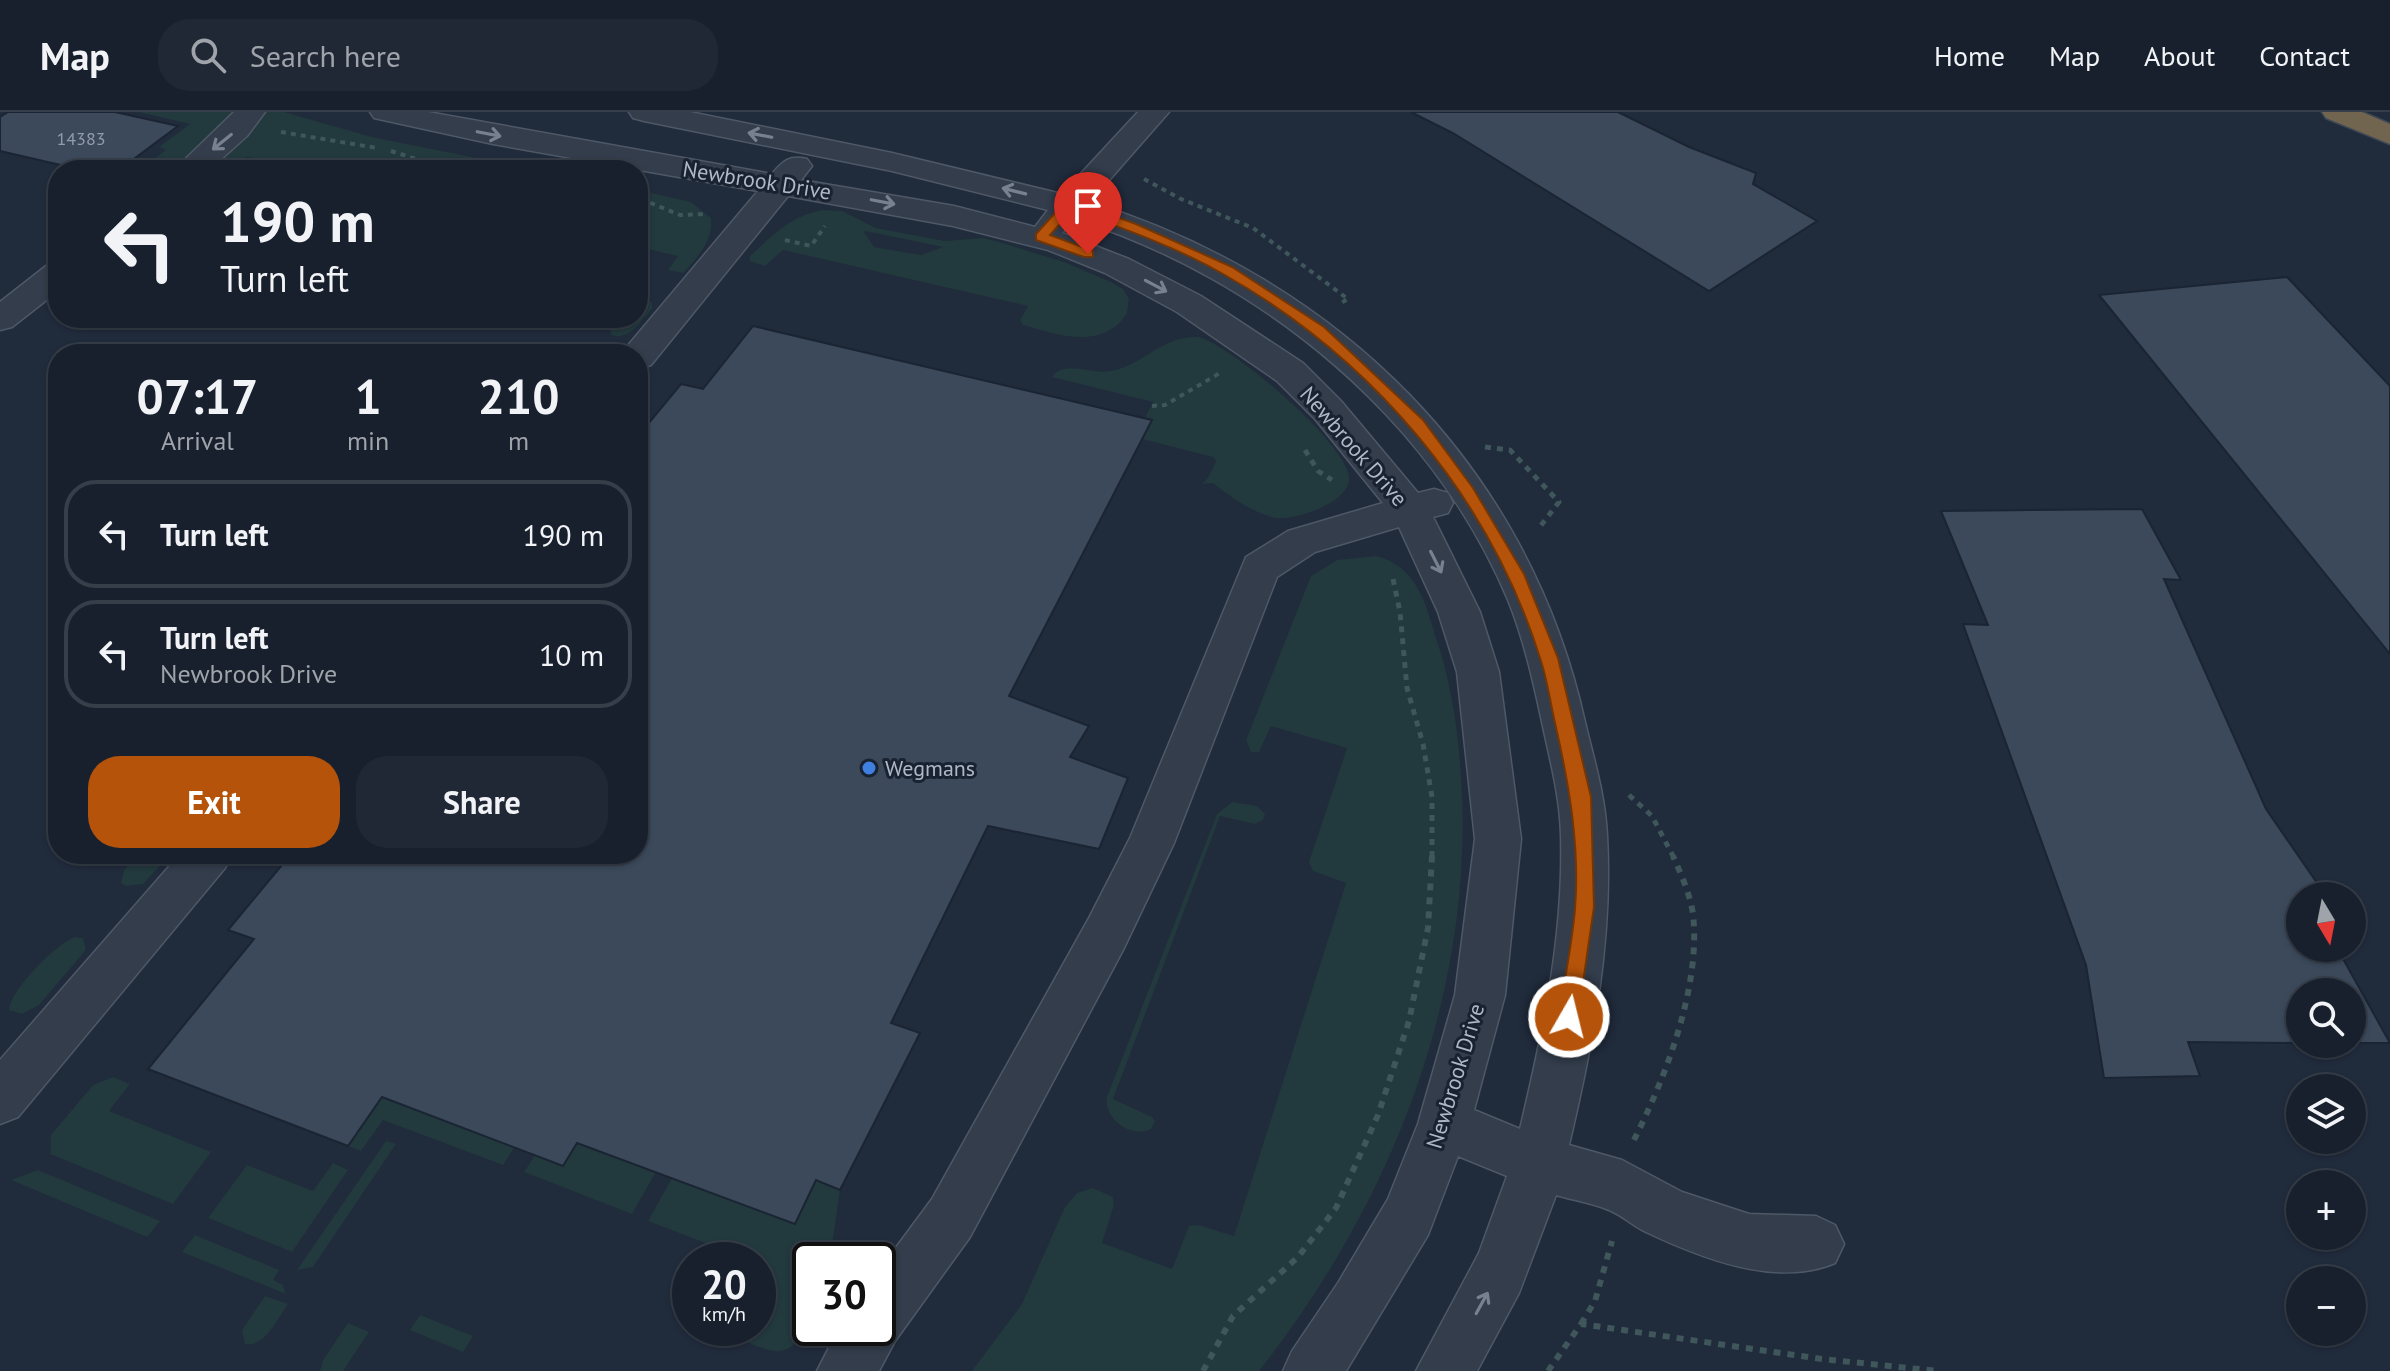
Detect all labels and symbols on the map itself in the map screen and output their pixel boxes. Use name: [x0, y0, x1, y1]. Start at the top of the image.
house number: 14383: [56, 127, 106, 150]
one-way arrow: [475, 127, 501, 142]
one-way arrow: [748, 127, 773, 142]
one-way arrow: [212, 134, 233, 151]
street label: Newbrook Drive: [681, 154, 833, 206]
pin: [1054, 172, 1122, 254]
one-way arrow: [1001, 182, 1027, 197]
one-way arrow: [869, 195, 895, 210]
one-way arrow: [1144, 279, 1168, 295]
street label: Newbrook Drive: [1294, 380, 1414, 512]
one-way arrow: [1429, 549, 1445, 573]
place label: Wegmans: [885, 754, 975, 782]
marker: Wegmans: [860, 759, 878, 777]
north arrow: [2286, 882, 2366, 962]
position arrow: [1527, 975, 1611, 1059]
street label: Newbrook Drive: [1420, 1000, 1490, 1152]
speed limit sign: 30: [792, 1242, 896, 1346]
one-way arrow: [1475, 1291, 1491, 1315]

